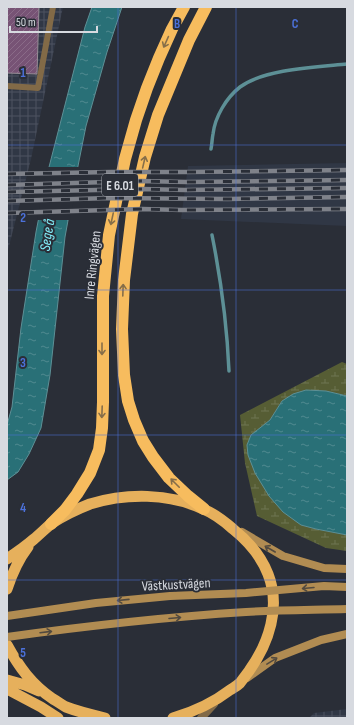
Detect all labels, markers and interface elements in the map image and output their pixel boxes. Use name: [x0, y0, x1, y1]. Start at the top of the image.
scale bar: [10, 8, 97, 34]
text: 50 m: [16, 15, 36, 30]
text: B: [174, 16, 180, 32]
text: C: [292, 16, 299, 32]
one-way arrow: [162, 36, 169, 48]
text: 1: [20, 65, 26, 81]
one-way arrow: [141, 156, 148, 169]
road number: E 6.01: [102, 174, 138, 196]
text: 2: [20, 210, 26, 226]
one-way arrow: [108, 212, 116, 225]
water label: Sege å: [36, 218, 59, 253]
street label: Inre Ringvägen: [80, 230, 105, 300]
one-way arrow: [120, 284, 127, 297]
one-way arrow: [98, 342, 106, 355]
text: 3: [20, 355, 26, 371]
one-way arrow: [99, 405, 106, 418]
one-way arrow: [170, 478, 180, 488]
text: 4: [20, 500, 26, 516]
one-way arrow: [264, 544, 276, 552]
street label: Västkustvägen: [141, 574, 211, 595]
one-way arrow: [302, 584, 315, 591]
one-way arrow: [117, 597, 130, 604]
one-way arrow: [168, 614, 181, 622]
one-way arrow: [39, 628, 52, 636]
text: 5: [20, 645, 26, 661]
one-way arrow: [266, 656, 278, 664]

